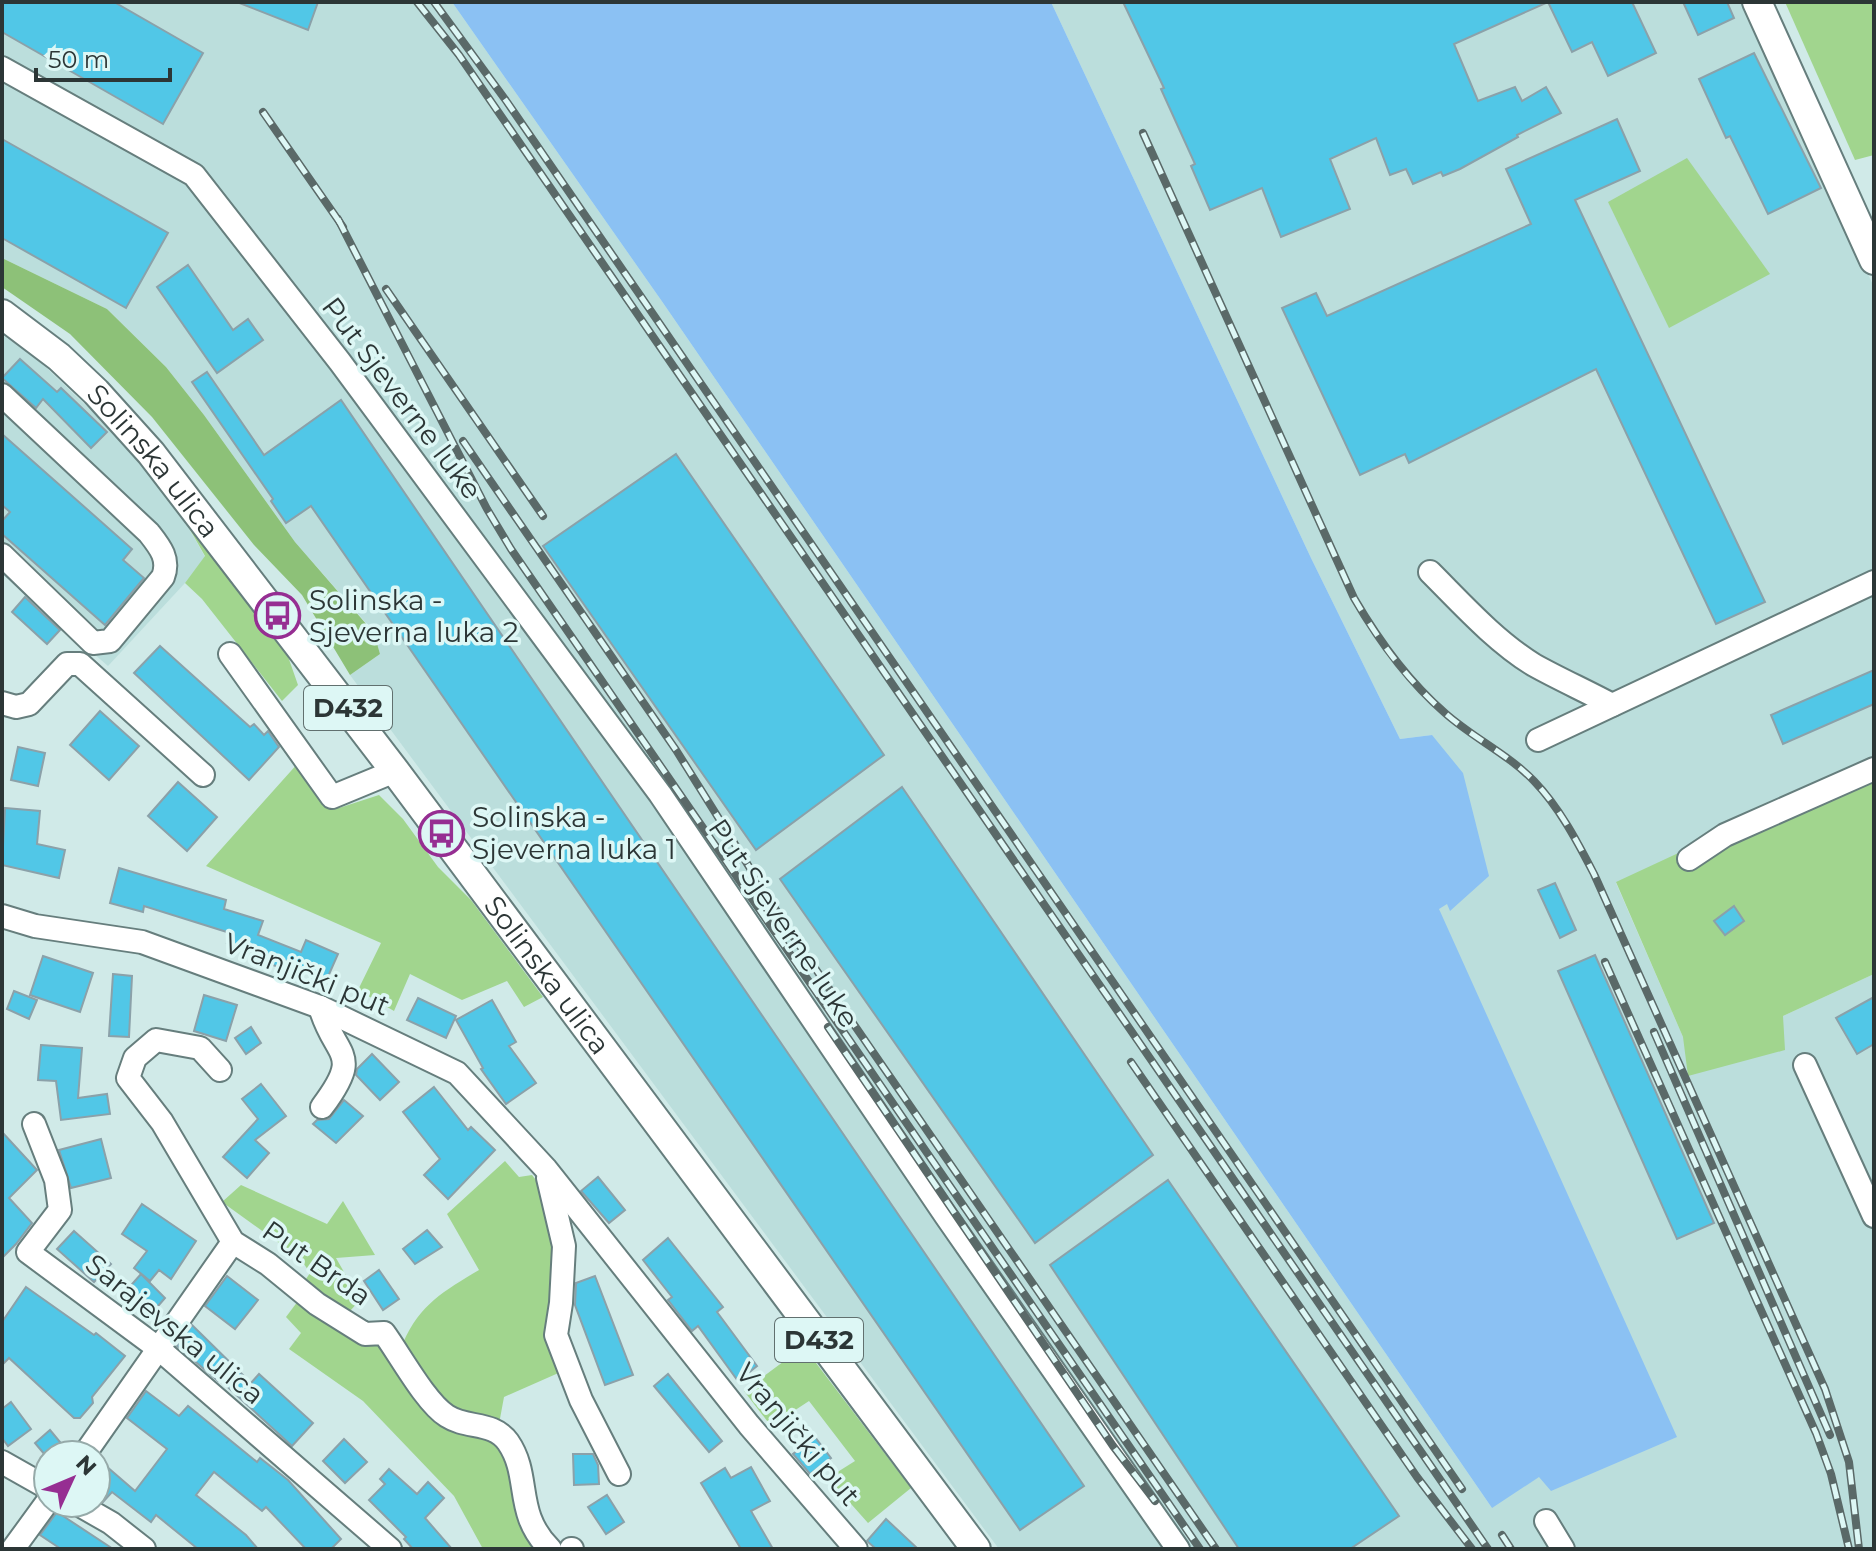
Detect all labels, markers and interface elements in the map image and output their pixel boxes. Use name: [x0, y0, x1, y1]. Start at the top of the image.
scale bar: [36, 32, 170, 82]
text: 50 m: [48, 45, 109, 74]
street label: Put Sjeverne luke: [315, 290, 489, 506]
street label: Solinska ulica: [80, 377, 227, 544]
place label: Solinska - Sjeverna luka 2: [309, 583, 519, 649]
bus stop icon: Solinska - Sjeverna luka 2: [254, 592, 302, 640]
road number: D432: [304, 686, 392, 730]
place label: Solinska - Sjeverna luka 1: [472, 800, 676, 866]
bus stop icon: Solinska - Sjeverna luka 1: [417, 809, 465, 857]
street label: Put Sjeverne luke: [702, 812, 866, 1034]
street label: Solinska ulica: [477, 889, 618, 1061]
street label: Vranjički put: [219, 925, 395, 1023]
street label: Put Brda: [256, 1213, 378, 1313]
street label: Sarajevska ulica: [79, 1247, 271, 1411]
road number: D432: [775, 1318, 863, 1362]
street label: Vranjički put: [729, 1356, 867, 1512]
north arrow: [32, 1439, 112, 1519]
text: N: [70, 1450, 102, 1481]

